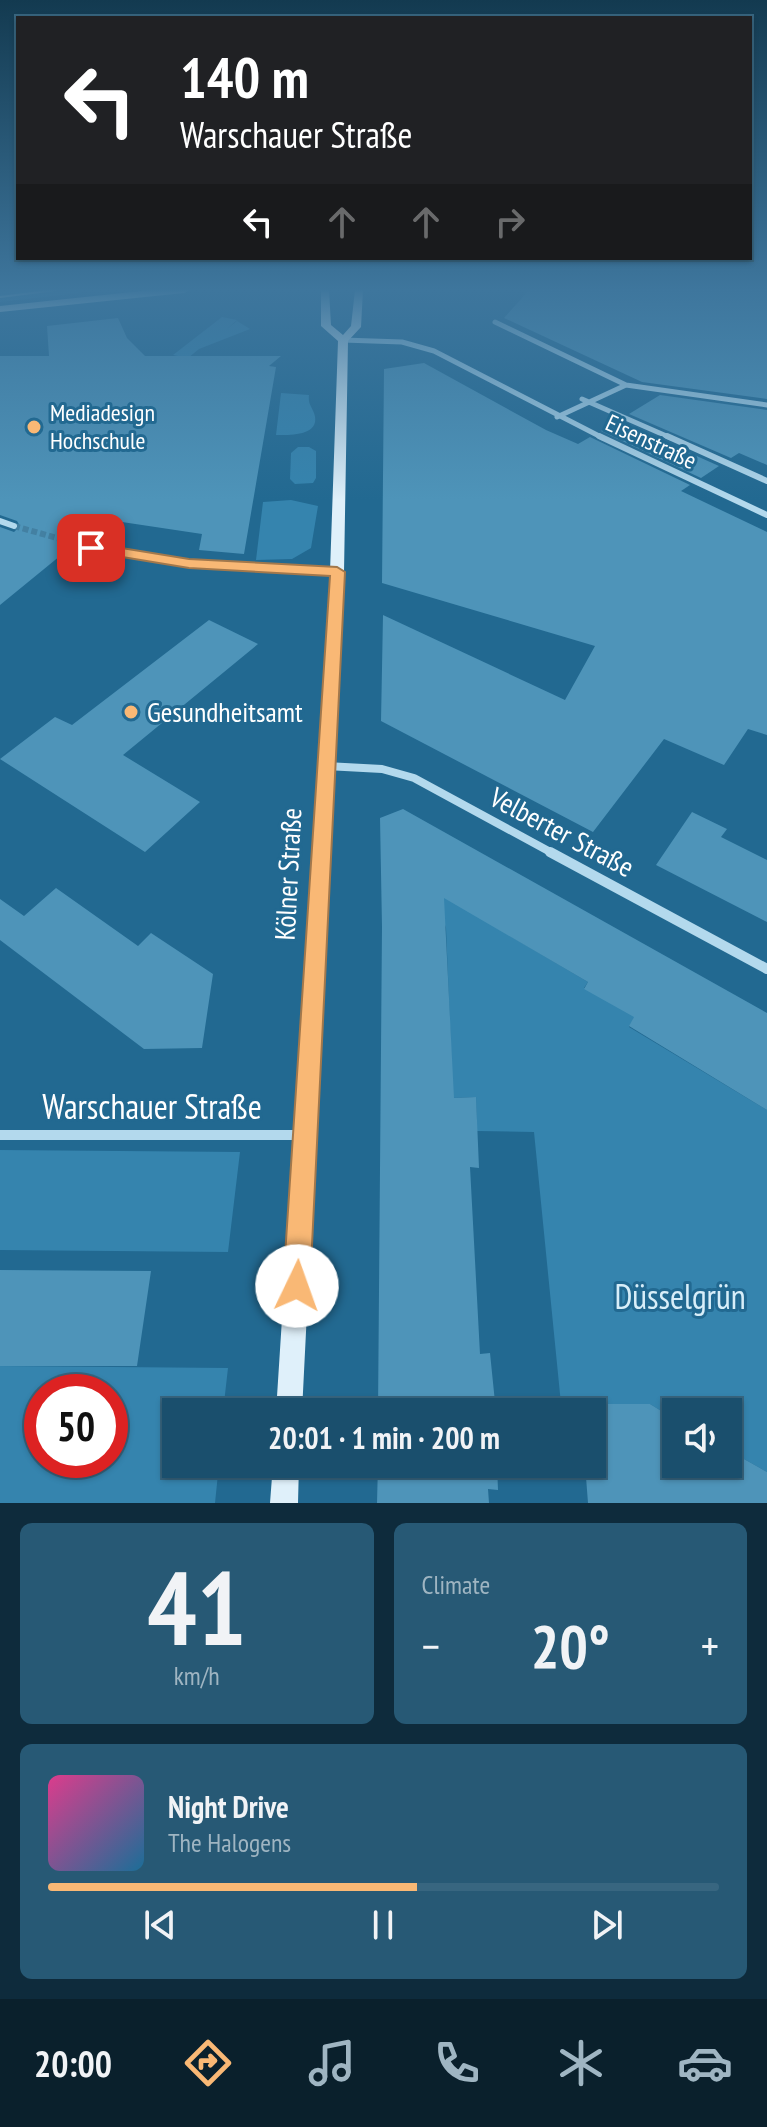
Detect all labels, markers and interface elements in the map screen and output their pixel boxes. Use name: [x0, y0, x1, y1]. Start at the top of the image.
text: 140 m: [180, 41, 309, 113]
icon: left: [48, 48, 152, 152]
text: Warschauer Straße: [180, 111, 412, 158]
icon: left: [236, 200, 280, 244]
icon: ahead: [320, 200, 364, 244]
icon: ahead: [404, 200, 448, 244]
icon: right: [488, 200, 532, 244]
place label: Mediadesign Hochschule: [50, 397, 155, 456]
street label: Eisenstraße: [601, 407, 702, 476]
marker: Mediadesign Hochschule: [25, 418, 43, 436]
pin: [57, 514, 125, 582]
icon: arrive: [69, 526, 113, 570]
place label: Gesundheitsamt: [147, 693, 303, 730]
marker: Gesundheitsamt: [122, 703, 140, 721]
street label: Velberter Straße: [483, 778, 641, 885]
street label: Kölner Straße: [266, 807, 309, 941]
street label: Warschauer Straße: [42, 1084, 262, 1128]
position arrow: [255, 1244, 339, 1328]
park label: Düsselgrün: [614, 1274, 746, 1318]
speed limit sign: 50: [24, 1374, 128, 1478]
map controls: [662, 1398, 742, 1478]
button: sound: [662, 1398, 742, 1478]
text: 20:01 · 1 min · 200 m: [268, 1418, 500, 1457]
text: 41: [147, 1539, 246, 1674]
text: Climate: [422, 1568, 490, 1601]
text: 20°: [531, 1607, 610, 1685]
text: −: [422, 1617, 440, 1674]
text: +: [701, 1617, 719, 1674]
text: km/h: [174, 1659, 220, 1692]
text: Night Drive: [168, 1787, 289, 1826]
text: The Halogens: [168, 1826, 291, 1859]
icon: previous: [138, 1903, 182, 1947]
icon: pause: [361, 1903, 405, 1947]
icon: next: [585, 1903, 629, 1947]
icon: directions: [180, 2035, 236, 2091]
icon: music: [304, 2035, 360, 2091]
icon: phone: [429, 2035, 485, 2091]
icon: climate: [553, 2035, 609, 2091]
icon: car: [677, 2035, 733, 2091]
text: 20:00: [34, 2040, 112, 2087]

